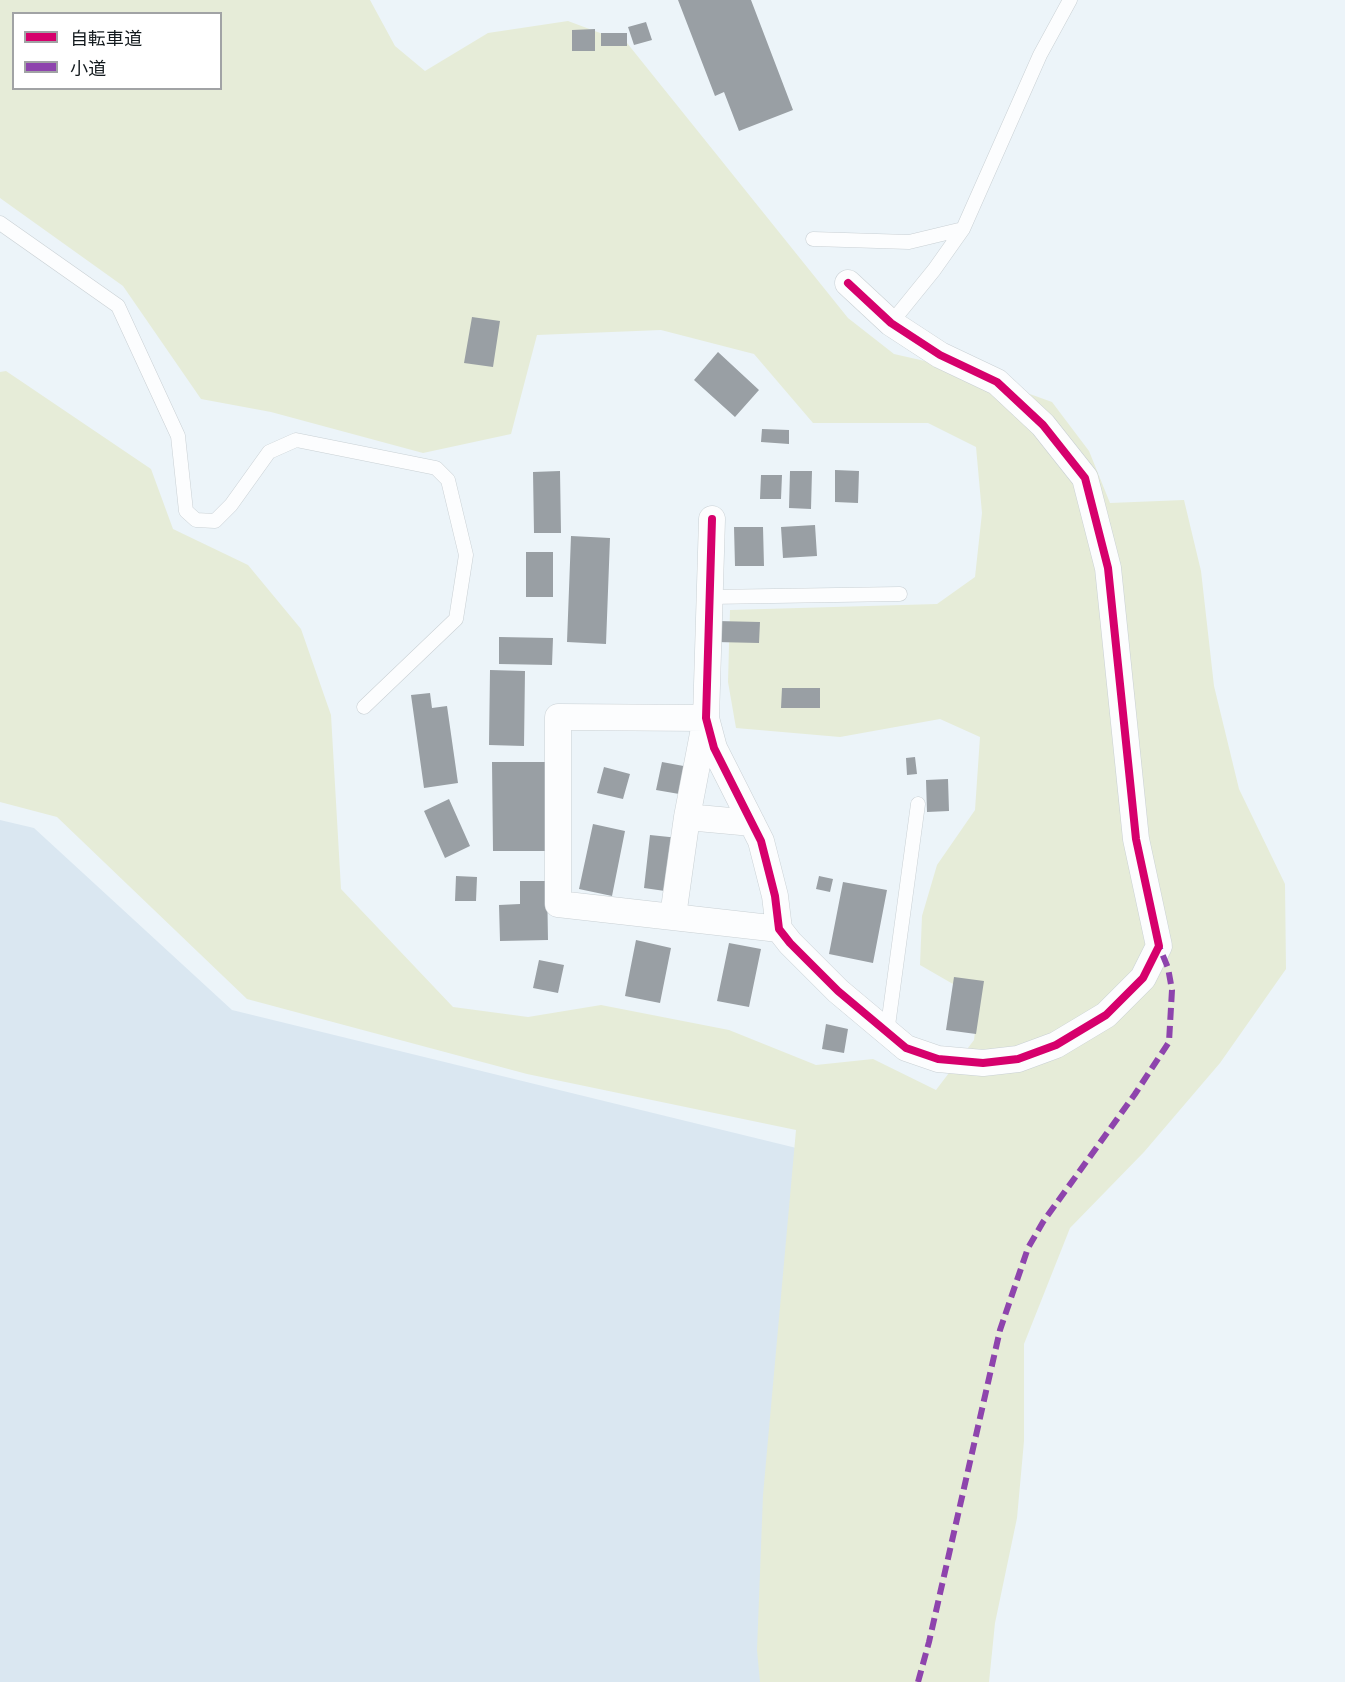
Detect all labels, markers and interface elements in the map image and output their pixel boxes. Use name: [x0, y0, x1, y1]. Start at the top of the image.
legend: [12, 12, 222, 90]
text: 自転車道: [70, 27, 142, 50]
text: 小道: [70, 57, 106, 80]

